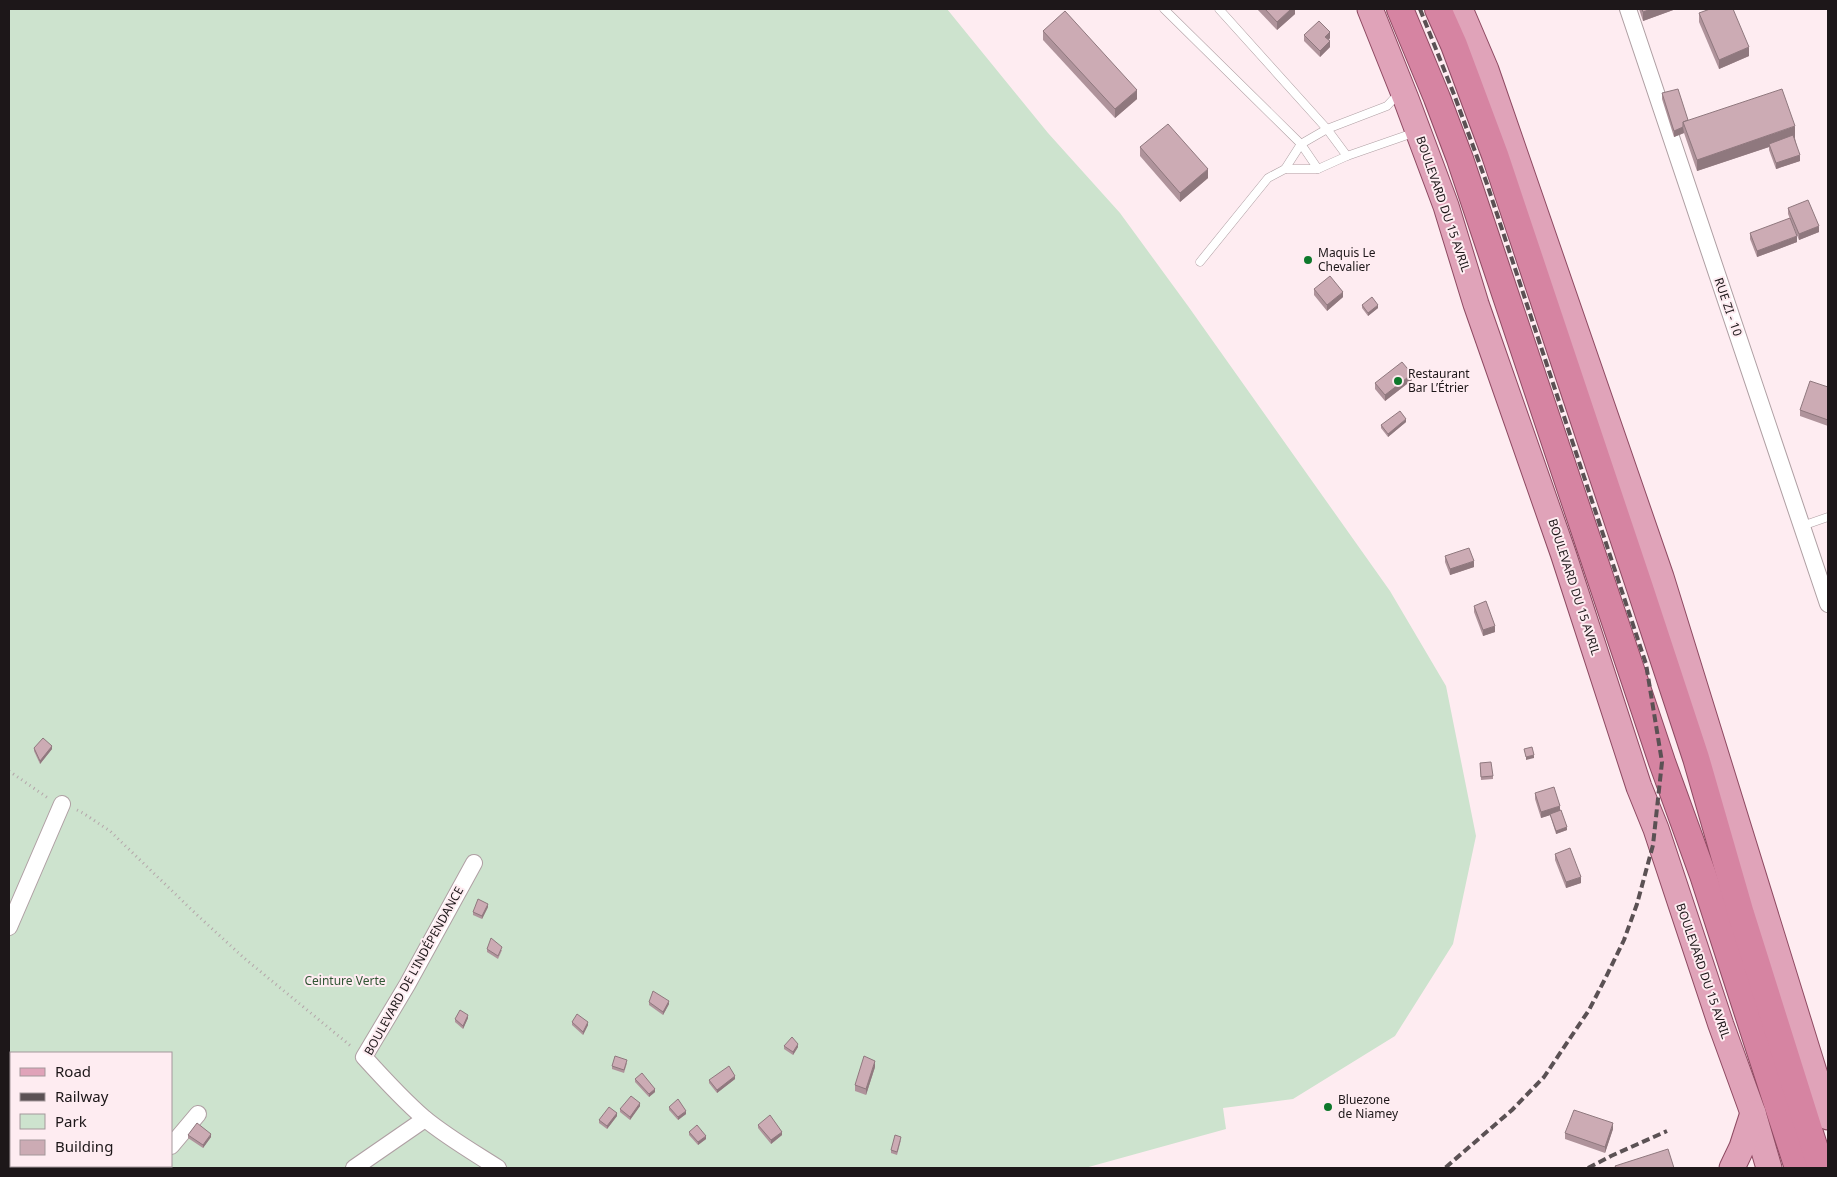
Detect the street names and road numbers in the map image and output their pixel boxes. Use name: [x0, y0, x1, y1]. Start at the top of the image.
street label: BOULEVARD DU 15 AVRIL: [1412, 134, 1475, 274]
street label: RUE ZI - 10: [1711, 275, 1746, 338]
street label: BOULEVARD DU 15 AVRIL: [1544, 517, 1605, 657]
street label: BOULEVARD DE L'INDÉPENDANCE: [360, 883, 467, 1058]
street label: BOULEVARD DU 15 AVRIL: [1672, 901, 1735, 1041]

